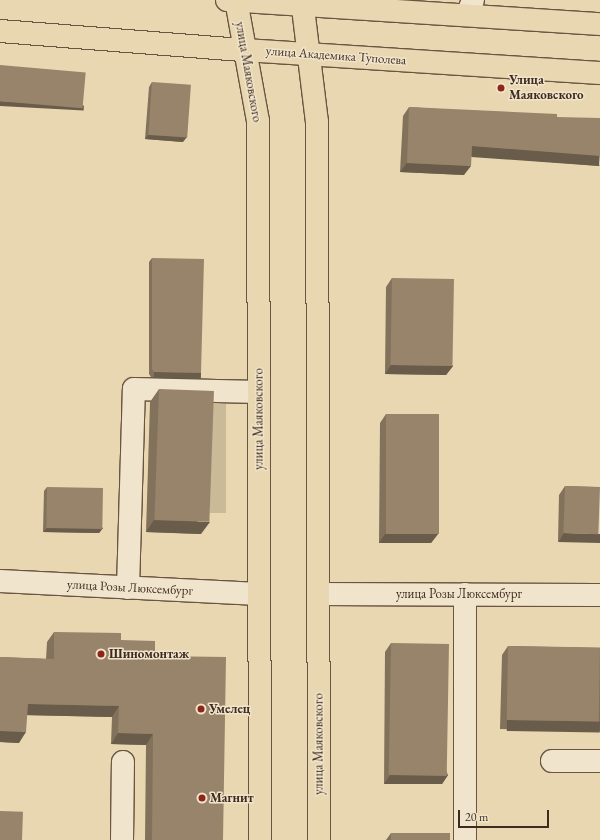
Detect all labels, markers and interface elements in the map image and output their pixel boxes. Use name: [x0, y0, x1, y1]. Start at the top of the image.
street label: улица Маяковского: [231, 21, 265, 123]
street label: улица Академика Туполева: [265, 43, 407, 69]
place label: Улица Маяковского: [509, 73, 584, 104]
marker: Улица Маяковского: [496, 83, 506, 93]
street label: улица Маяковского: [251, 368, 267, 470]
street label: улица Розы Люксембург: [67, 577, 193, 599]
street label: улица Розы Люксембург: [396, 586, 522, 602]
place label: Шиномонтаж: [109, 646, 189, 662]
marker: Шиномонтаж: [96, 649, 106, 659]
street label: улица Маяковского: [311, 693, 327, 795]
place label: Умелец: [209, 701, 250, 717]
marker: Умелец: [196, 704, 206, 714]
place label: Магнит: [210, 790, 254, 806]
marker: Магнит: [197, 793, 207, 803]
scale bar: [460, 802, 551, 828]
text: 20 m: [465, 809, 488, 825]

